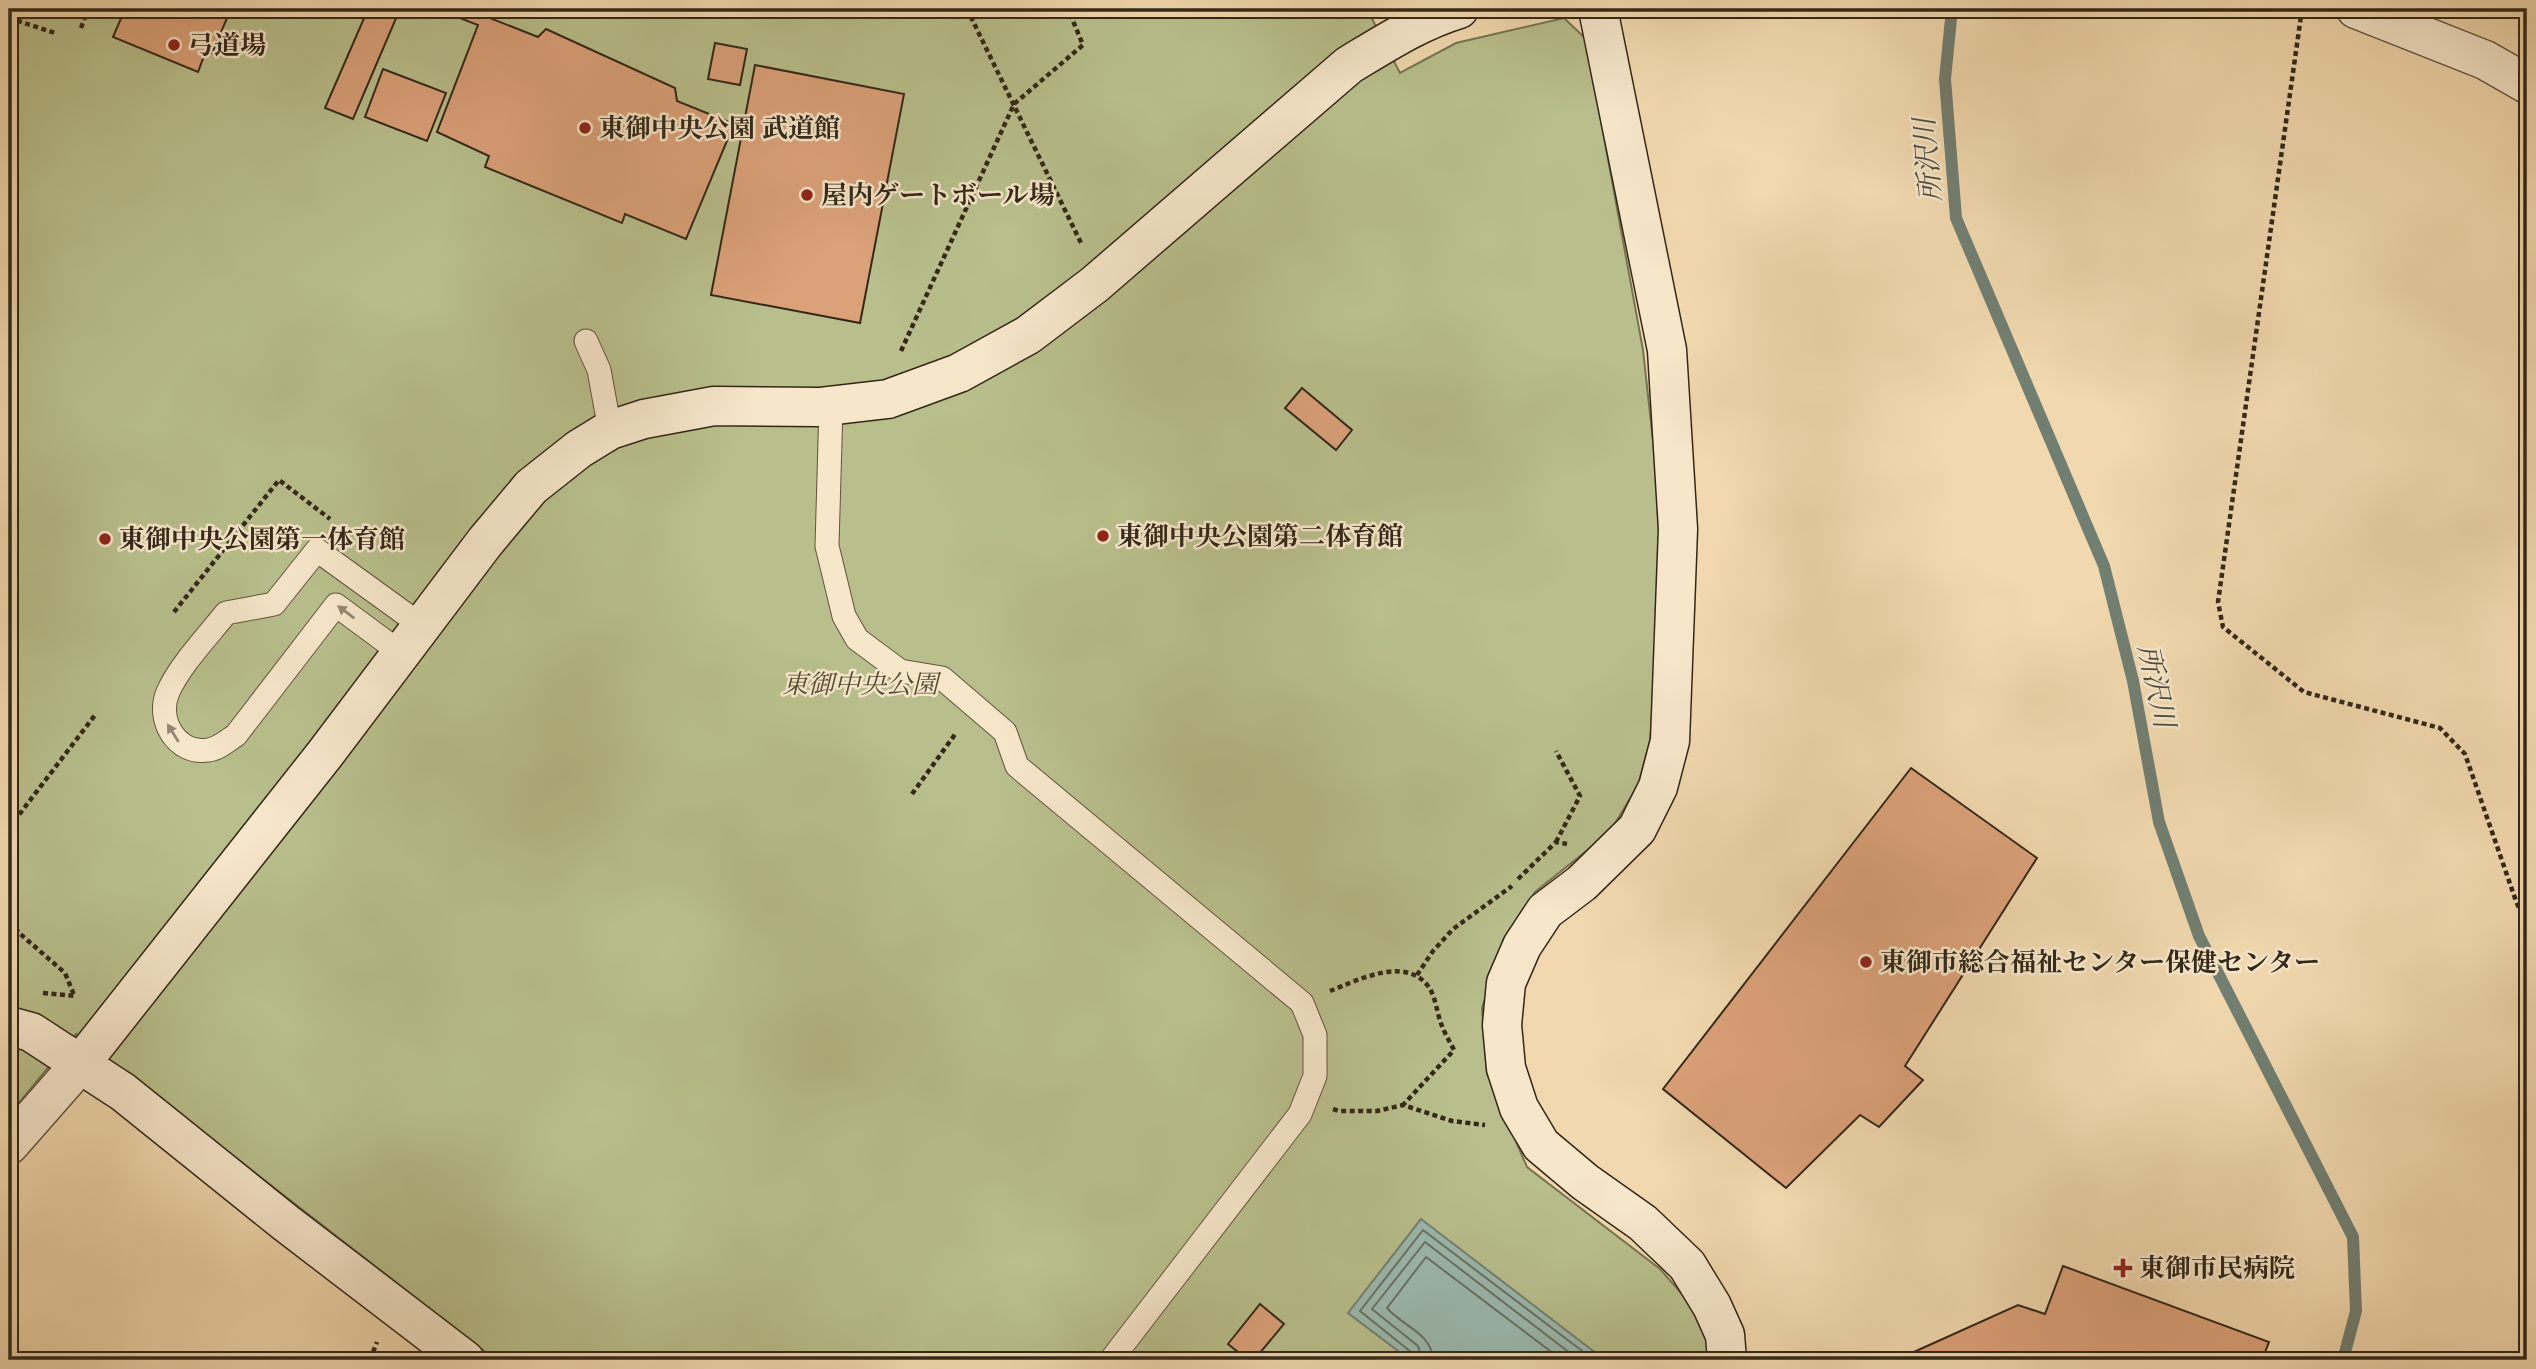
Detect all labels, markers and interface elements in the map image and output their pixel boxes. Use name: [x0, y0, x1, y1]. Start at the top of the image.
place label: 弓道場: [188, 28, 266, 63]
marker: 弓道場: [166, 37, 182, 53]
place label: 東御中央公園 武道館: [599, 111, 840, 146]
water label: 所沢川: [1905, 113, 1951, 203]
marker: 東御中央公園 武道館: [577, 120, 593, 136]
place label: 屋内ゲートボール場: [821, 178, 1054, 213]
marker: 屋内ゲートボール場: [799, 187, 815, 203]
place label: 東御中央公園第二体育館: [1117, 519, 1403, 554]
place label: 東御中央公園第一体育館: [119, 522, 405, 557]
marker: 東御中央公園第二体育館: [1095, 528, 1111, 544]
marker: 東御中央公園第一体育館: [97, 531, 113, 547]
one-way arrow: [337, 606, 355, 620]
water label: 所沢川: [2129, 641, 2184, 734]
park label: 東御中央公園: [782, 667, 942, 702]
one-way arrow: [166, 723, 179, 743]
place label: 東御市総合福祉センター保健センター: [1880, 945, 2320, 980]
marker: 東御市総合福祉センター保健センター: [1858, 954, 1874, 970]
place label: 東御市民病院: [2139, 1251, 2295, 1286]
marker: 東御市民病院: [2113, 1258, 2133, 1278]

